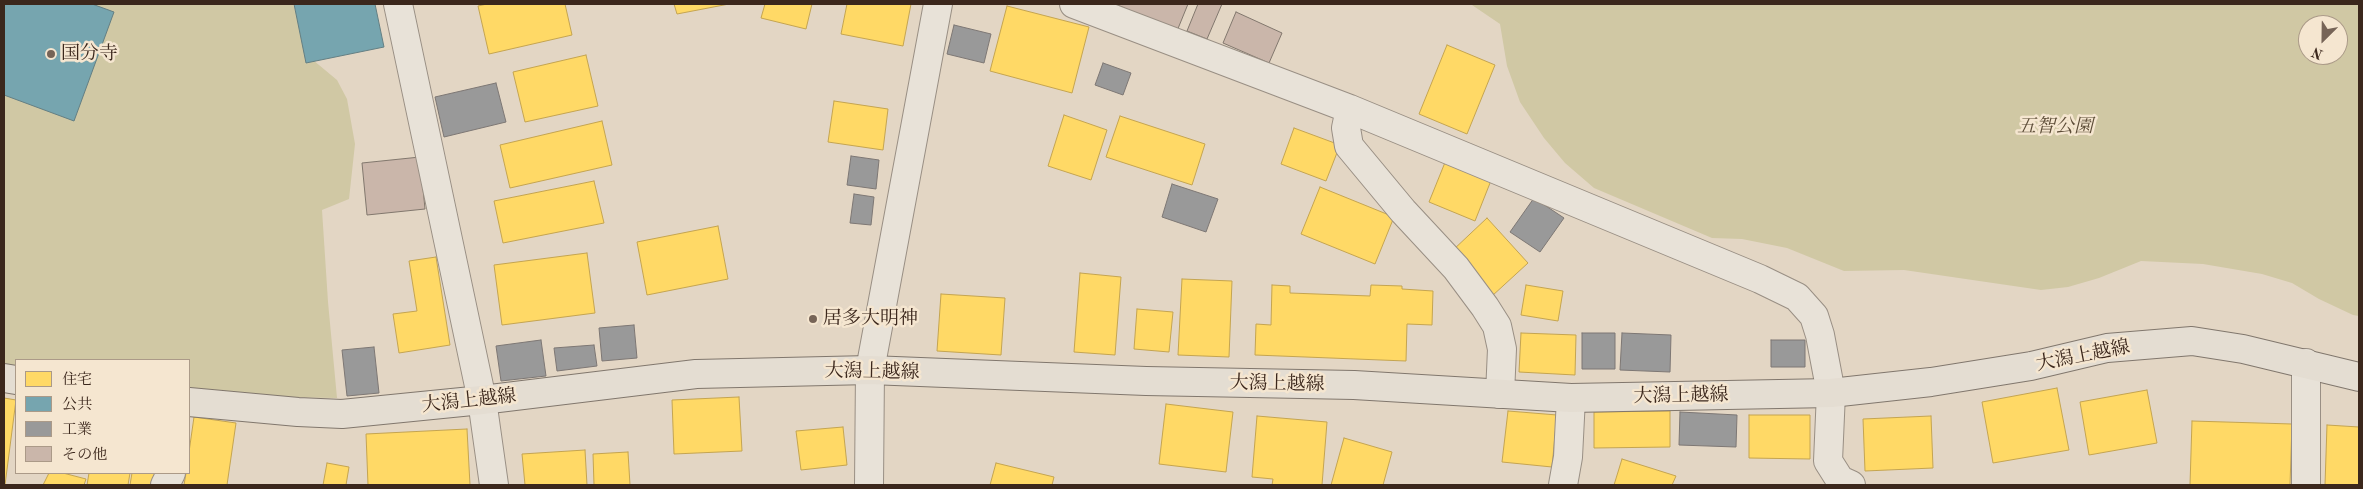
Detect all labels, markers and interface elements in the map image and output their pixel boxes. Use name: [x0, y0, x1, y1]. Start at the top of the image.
north arrow: [2298, 15, 2348, 65]
place label: 国分寺: [61, 43, 118, 65]
text: N: [2310, 44, 2325, 61]
marker: 国分寺: [45, 48, 57, 60]
park label: 五智公園: [2017, 116, 2093, 138]
place label: 居多大明神: [823, 308, 918, 330]
marker: 居多大明神: [807, 313, 819, 325]
street label: 大潟上越線: [2034, 336, 2132, 376]
legend: [15, 359, 190, 474]
street label: 大潟上越線: [824, 360, 920, 384]
street label: 大潟上越線: [1229, 372, 1325, 396]
text: 住宅: [62, 373, 92, 388]
street label: 大潟上越線: [1633, 384, 1729, 408]
street label: 大潟上越線: [421, 385, 517, 417]
text: 公共: [62, 398, 92, 413]
text: 工業: [62, 423, 92, 438]
text: その他: [62, 448, 107, 463]

